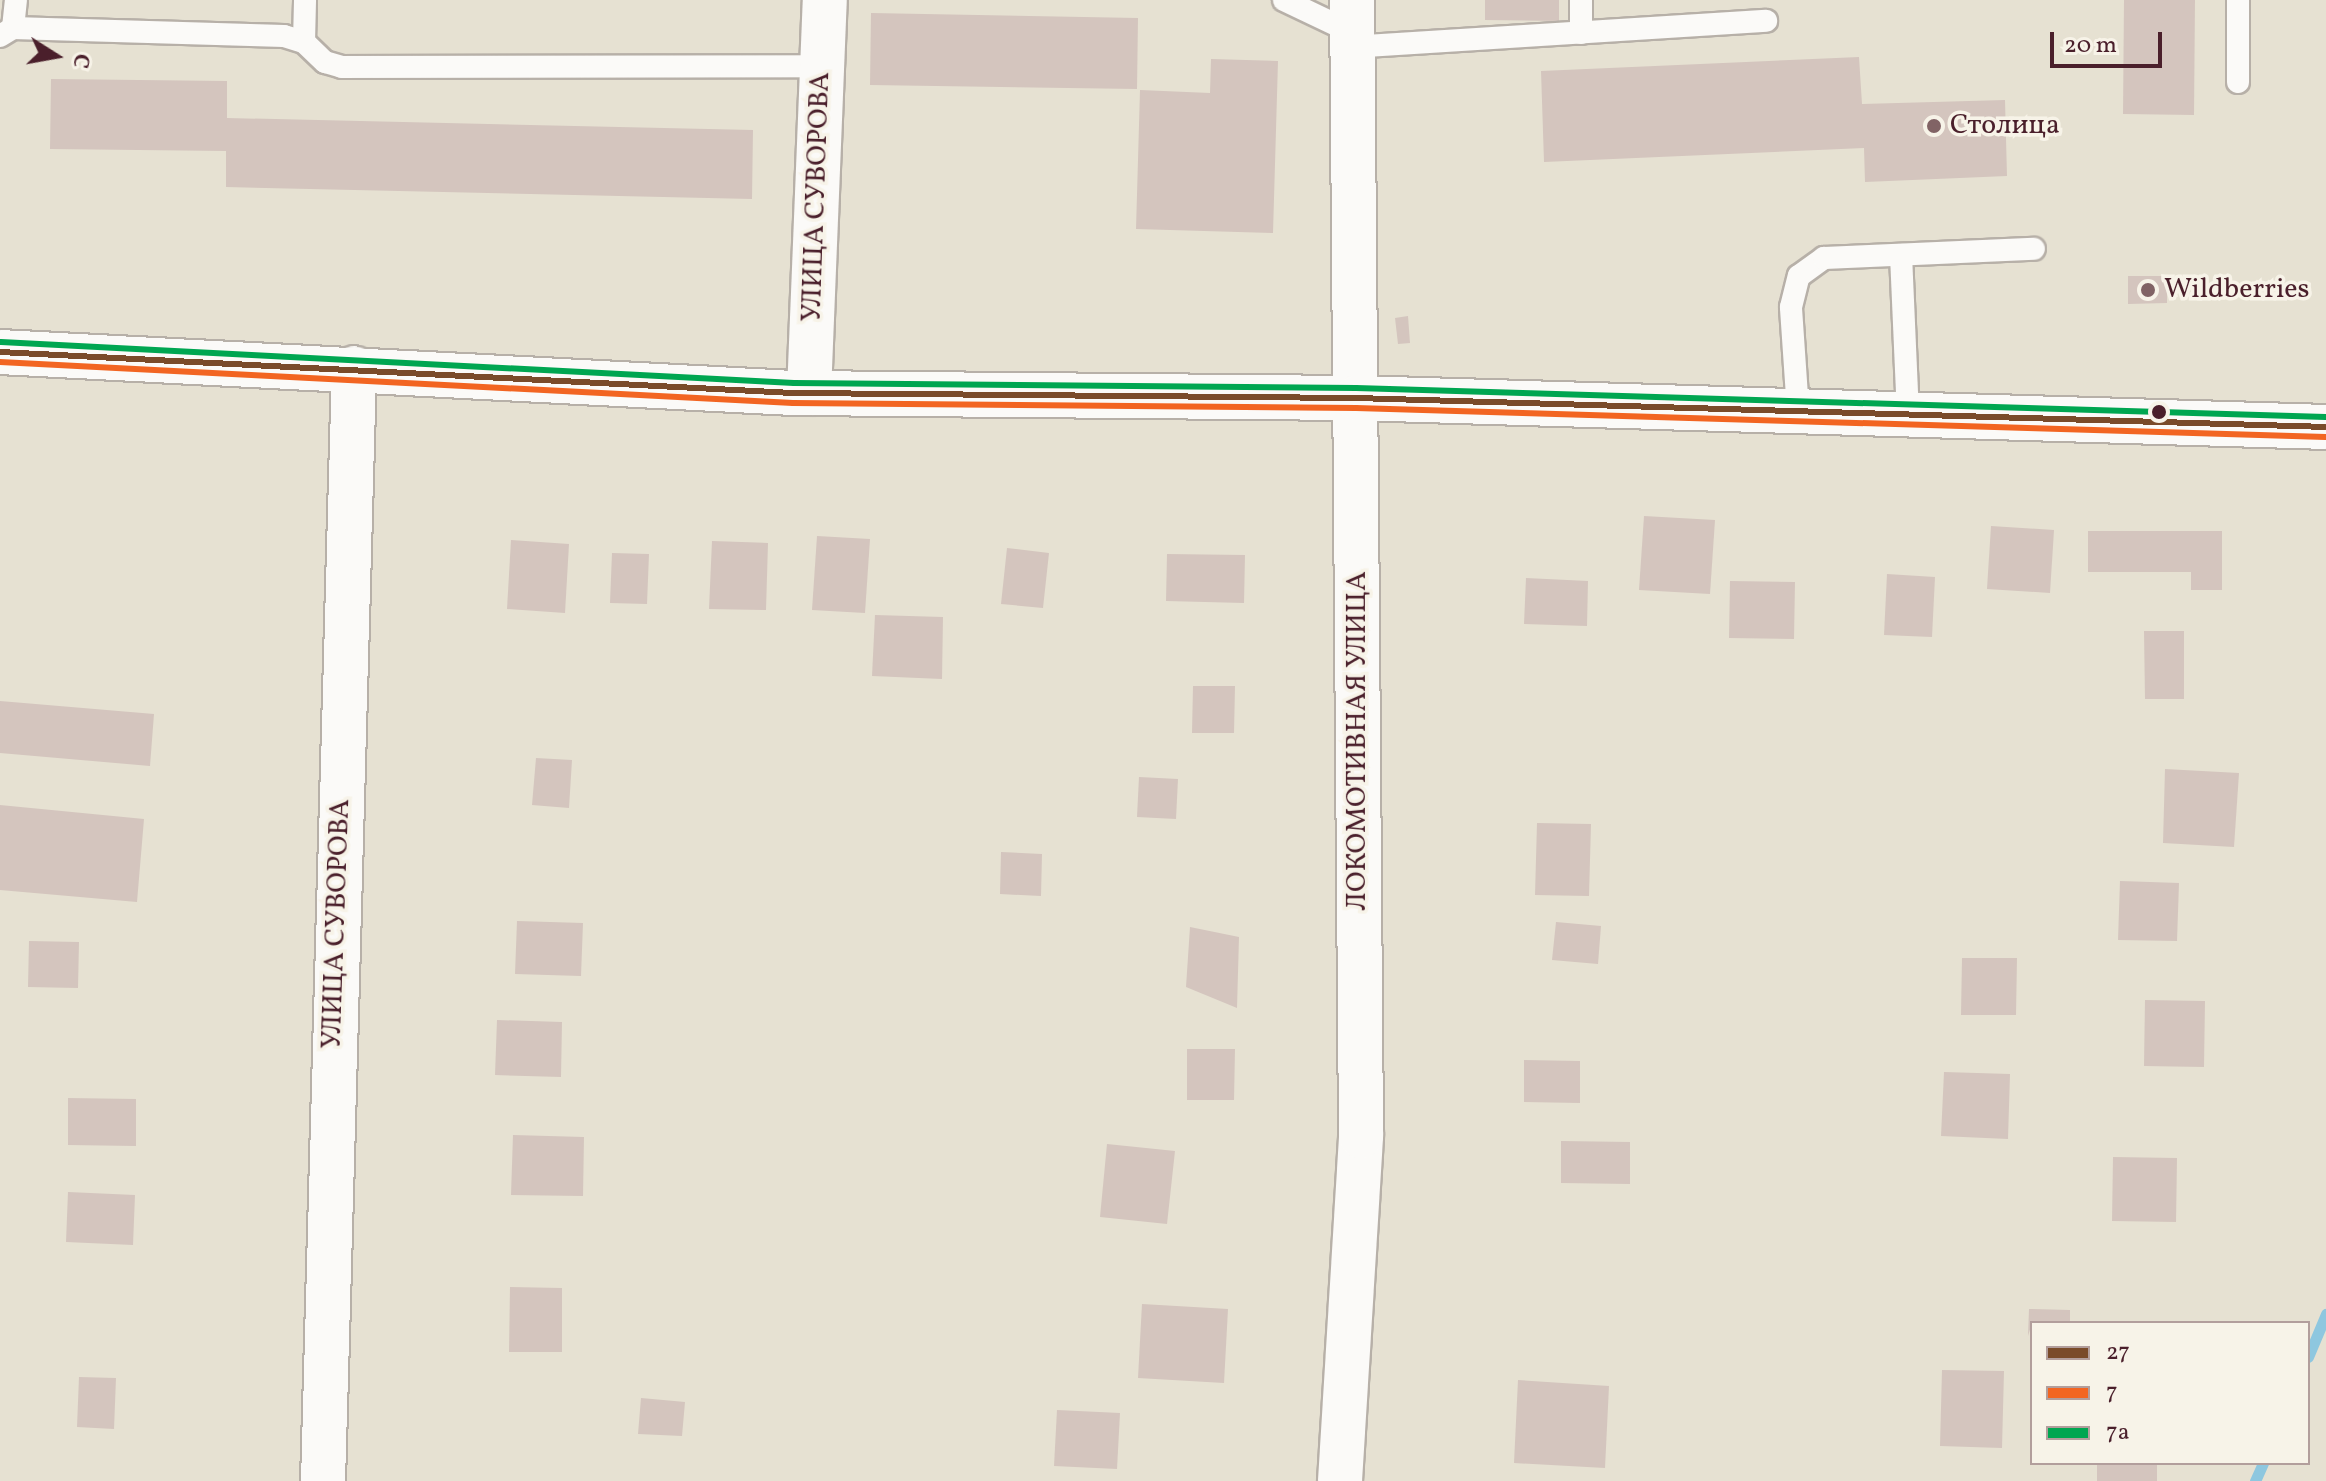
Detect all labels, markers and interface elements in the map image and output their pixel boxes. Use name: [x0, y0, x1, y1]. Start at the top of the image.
north arrow: [16, 16, 96, 96]
scale bar: [2054, 16, 2166, 66]
text: 20 m: [2064, 29, 2117, 63]
text: С: [63, 51, 97, 71]
street label: УЛИЦА СУВОРОВА: [796, 72, 838, 322]
place label: Столица: [1950, 109, 2060, 143]
marker: Столица: [1925, 117, 1943, 135]
place label: Wildberries: [2164, 273, 2310, 307]
marker: Wildberries: [2139, 281, 2157, 299]
unlabelled marker: [2151, 404, 2167, 420]
street label: ЛОКОМОТИВНАЯ УЛИЦА: [1341, 571, 1375, 911]
street label: УЛИЦА СУВОРОВА: [316, 799, 358, 1049]
legend: [2030, 1321, 2310, 1465]
text: 27: [2106, 1336, 2130, 1370]
text: 7: [2106, 1376, 2118, 1410]
text: 7а: [2106, 1416, 2130, 1450]

